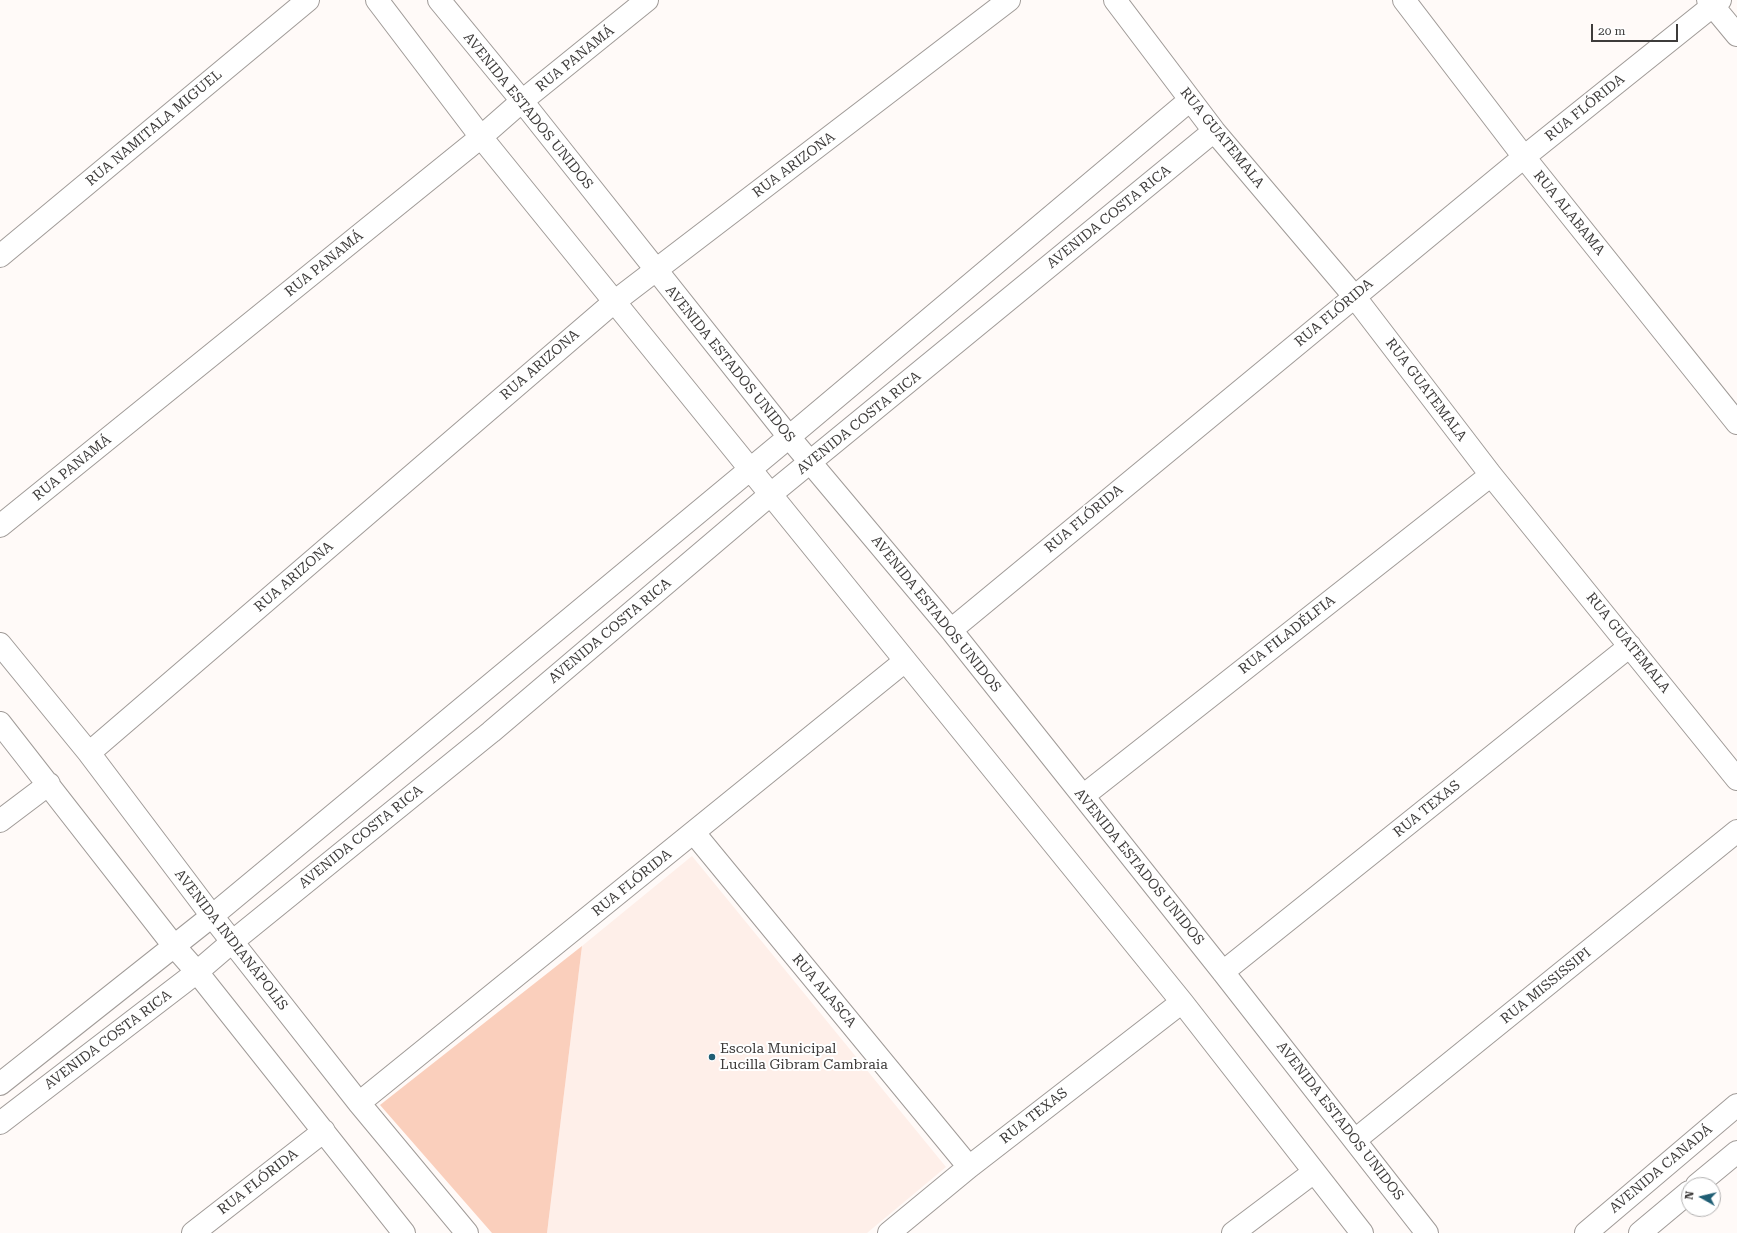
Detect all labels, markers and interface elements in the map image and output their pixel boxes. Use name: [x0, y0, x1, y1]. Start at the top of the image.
scale bar: [1593, 16, 1680, 42]
street label: RUA PANAMÁ: [533, 22, 617, 96]
text: 20 m: [1598, 24, 1625, 38]
street label: AVENIDA ESTADOS UNIDOS: [460, 29, 596, 193]
street label: RUA NAMITALA MIGUEL: [83, 66, 225, 190]
street label: RUA FLÓRIDA: [1542, 71, 1628, 145]
street label: RUA GUATEMALA: [1176, 84, 1268, 192]
street label: RUA ARIZONA: [749, 129, 839, 201]
street label: AVENIDA COSTA RICA: [1044, 162, 1174, 272]
street label: RUA ALABAMA: [1530, 167, 1608, 259]
street label: RUA PANAMÁ: [282, 227, 366, 301]
street label: RUA FLÓRIDA: [1291, 275, 1377, 351]
street label: AVENIDA ESTADOS UNIDOS: [662, 282, 798, 446]
street label: RUA ARIZONA: [497, 326, 583, 404]
street label: RUA GUATEMALA: [1382, 335, 1470, 445]
street label: AVENIDA COSTA RICA: [794, 368, 924, 478]
street label: RUA PANAMÁ: [30, 431, 114, 505]
street label: RUA FLÓRIDA: [1041, 481, 1127, 557]
street label: AVENIDA ESTADOS UNIDOS: [868, 532, 1004, 696]
street label: RUA ARIZONA: [251, 538, 337, 616]
street label: AVENIDA COSTA RICA: [545, 575, 675, 687]
street label: RUA GUATEMALA: [1582, 589, 1674, 697]
street label: RUA FILADÉLFIA: [1235, 592, 1339, 678]
street label: RUA TEXAS: [1390, 777, 1464, 841]
street label: AVENIDA COSTA RICA: [296, 782, 426, 892]
street label: AVENIDA ESTADOS UNIDOS: [1071, 785, 1207, 949]
street label: RUA FLÓRIDA: [589, 846, 675, 920]
street label: AVENIDA INDIANÁPOLIS: [171, 866, 291, 1014]
street label: RUA MISSISSIPI: [1497, 944, 1595, 1028]
street label: RUA ALASCA: [788, 951, 860, 1031]
street label: AVENIDA COSTA RICA: [41, 987, 175, 1093]
street label: AVENIDA ESTADOS UNIDOS: [1273, 1038, 1407, 1204]
place label: Escola Municipal Lucilla Gibram Cambraia: [720, 1041, 888, 1074]
marker: Escola Municipal Lucilla Gibram Cambraia: [707, 1052, 717, 1062]
street label: RUA TEXAS: [997, 1084, 1071, 1148]
street label: AVENIDA CANADÁ: [1606, 1121, 1716, 1217]
street label: RUA FLÓRIDA: [215, 1146, 301, 1218]
north arrow: [1681, 1177, 1721, 1217]

